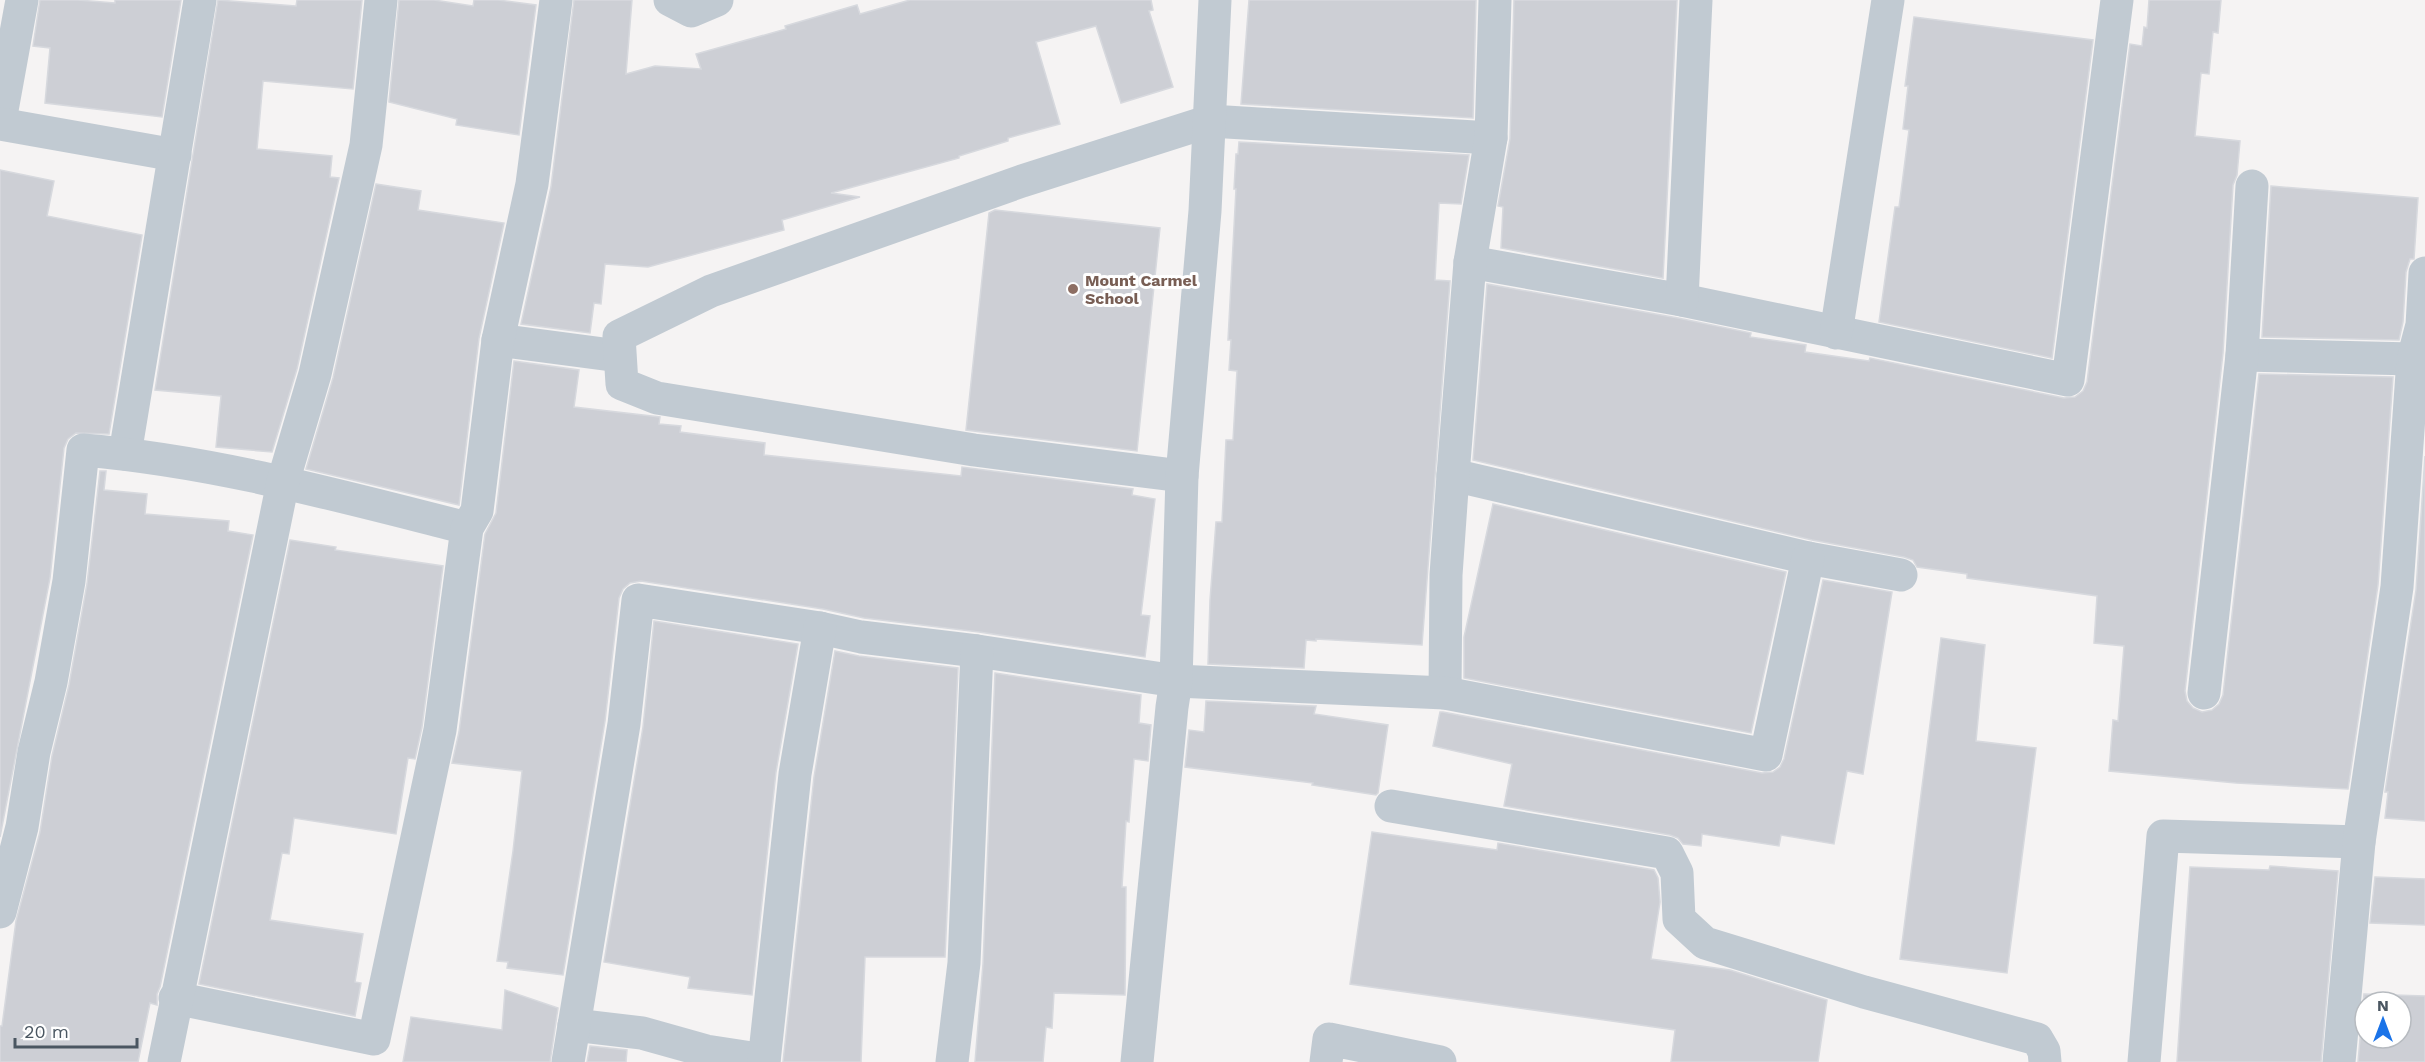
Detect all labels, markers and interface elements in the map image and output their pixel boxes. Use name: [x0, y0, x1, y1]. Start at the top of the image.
place label: Mount Carmel School: [1085, 271, 1198, 308]
marker: Mount Carmel School: [1066, 282, 1080, 296]
north arrow: [2353, 990, 2413, 1050]
text: N: [2377, 996, 2389, 1015]
scale bar: [15, 1011, 136, 1049]
text: 20 m: [24, 1021, 69, 1042]

